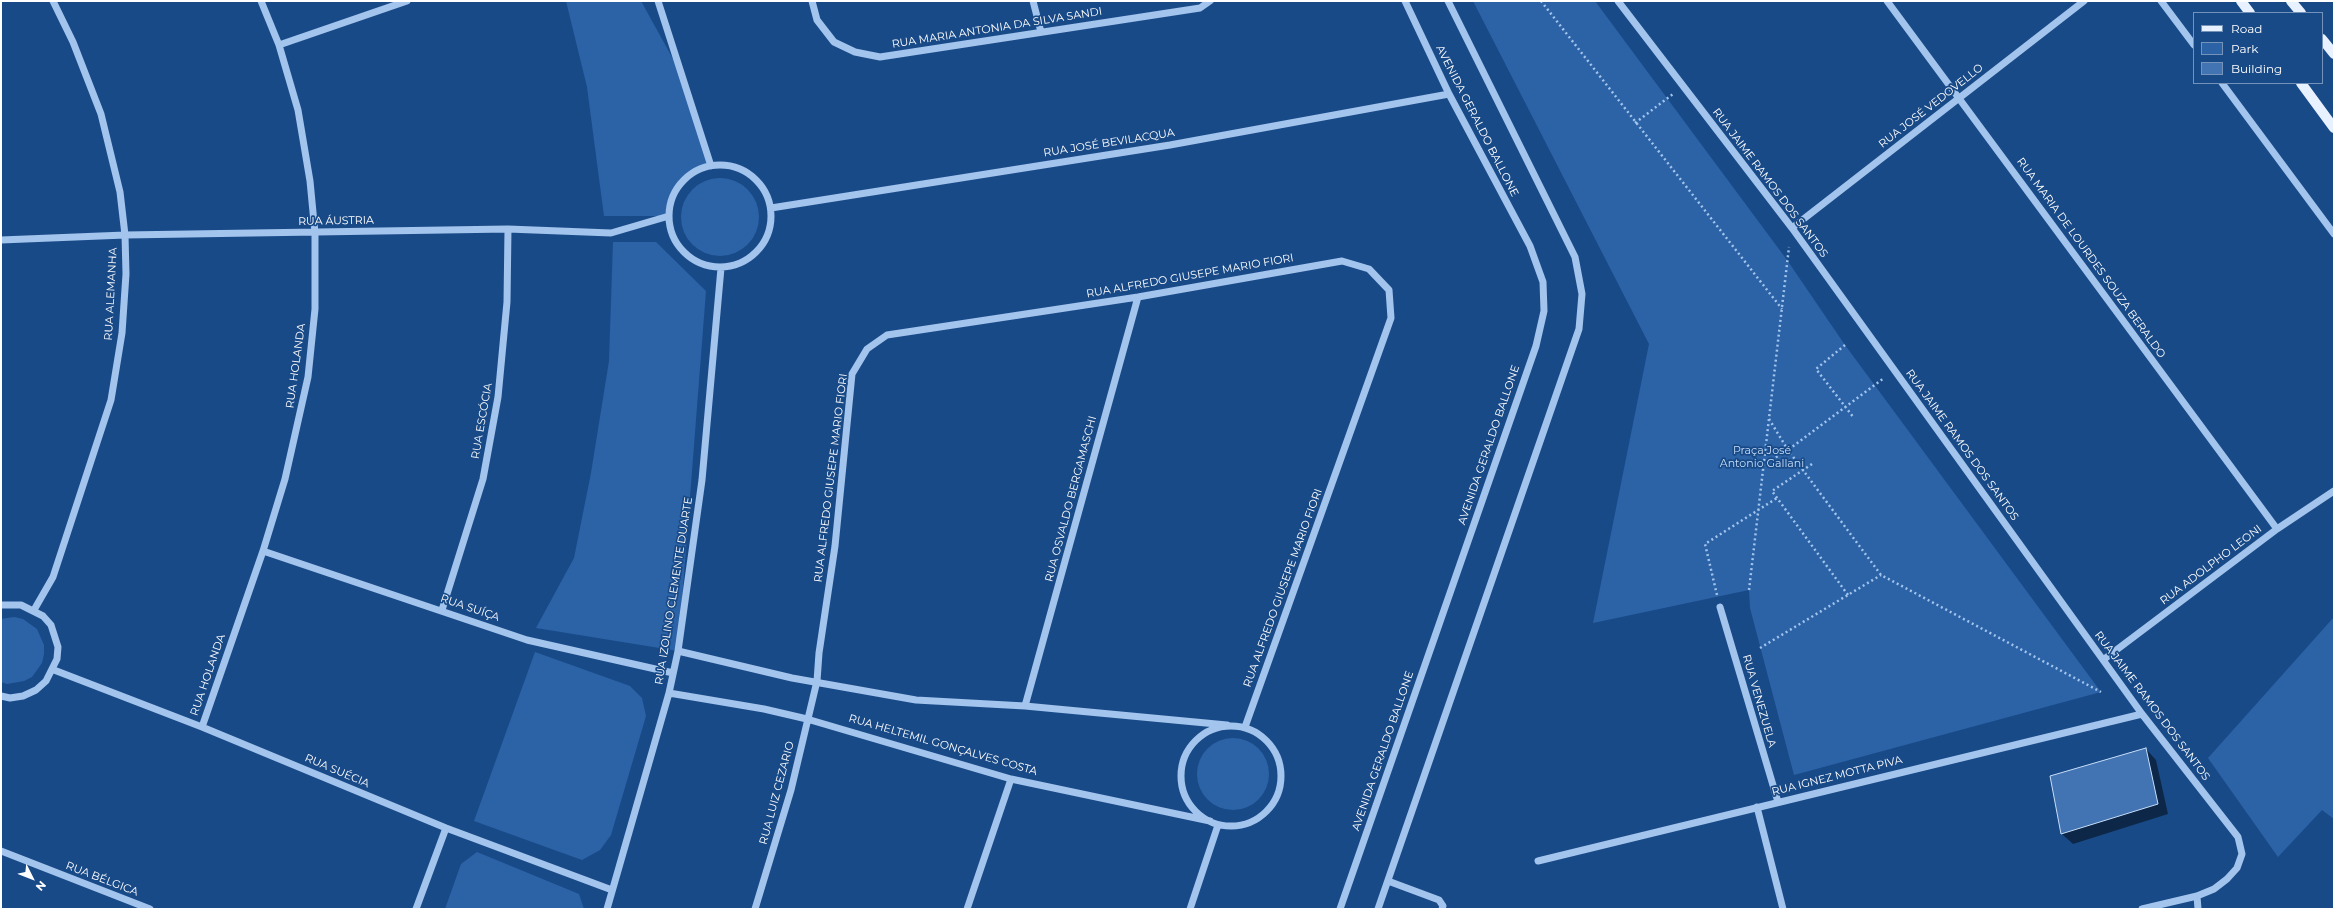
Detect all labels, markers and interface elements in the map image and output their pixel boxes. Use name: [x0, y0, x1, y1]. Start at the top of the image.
street label: RUA MARIA ANTONIA DA SILVA SANDI: [891, 5, 1103, 51]
legend: [2193, 12, 2323, 84]
text: Road: [2231, 21, 2262, 36]
text: Park: [2231, 41, 2258, 56]
street label: AVENIDA GERALDO BALLONE: [1433, 43, 1521, 199]
street label: RUA JOSÉ VEDOVELLO: [1876, 61, 1986, 151]
text: Building: [2231, 61, 2282, 76]
street label: RUA JAIME RAMOS DOS SANTOS: [1709, 106, 1831, 260]
street label: RUA JOSÉ BEVILACQUA: [1042, 126, 1176, 160]
street label: RUA MARIA DE LOURDES SOUZA BERALDO: [2014, 155, 2168, 361]
street label: RUA ÁUSTRIA: [298, 214, 374, 228]
street label: RUA ALEMANHA: [102, 247, 120, 341]
street label: RUA ALFREDO GIUSEPE MARIO FIORI: [1085, 251, 1295, 301]
street label: RUA HOLANDA: [284, 323, 308, 409]
street label: AVENIDA GERALDO BALLONE: [1455, 363, 1523, 527]
street label: RUA JAIME RAMOS DOS SANTOS: [1903, 367, 2021, 523]
street label: RUA ALFREDO GIUSEPE MARIO FIORI: [812, 373, 850, 583]
street label: RUA ESCÓCIA: [469, 382, 495, 460]
street label: RUA OSVALDO BERGAMASCHI: [1042, 415, 1100, 583]
park label: Praça José Antonio Gallani: [1720, 444, 1804, 470]
street label: RUA ALFREDO GIUSEPE MARIO FIORI: [1241, 487, 1325, 689]
street label: RUA IZOLINO CLEMENTE DUARTE: [653, 496, 695, 686]
street label: RUA ADOLPHO LEONI: [2157, 522, 2265, 608]
street label: RUA SUÍÇA: [439, 592, 501, 624]
street label: RUA JAIME RAMOS DOS SANTOS: [2091, 629, 2213, 783]
street label: RUA HOLANDA: [188, 632, 228, 718]
street label: RUA VENEZUELA: [1739, 653, 1779, 749]
street label: AVENIDA GERALDO BALLONE: [1349, 669, 1417, 833]
street label: RUA HELTEMIL GONÇALVES COSTA: [847, 712, 1039, 778]
street label: RUA LUIZ CEZARIO: [757, 740, 797, 846]
street label: RUA SUÉCIA: [303, 751, 371, 791]
street label: RUA IGNEZ MOTTA PIVA: [1770, 753, 1904, 799]
north arrow: [12, 858, 52, 898]
street label: RUA BÉLGICA: [64, 859, 140, 899]
text: N: [33, 878, 49, 894]

